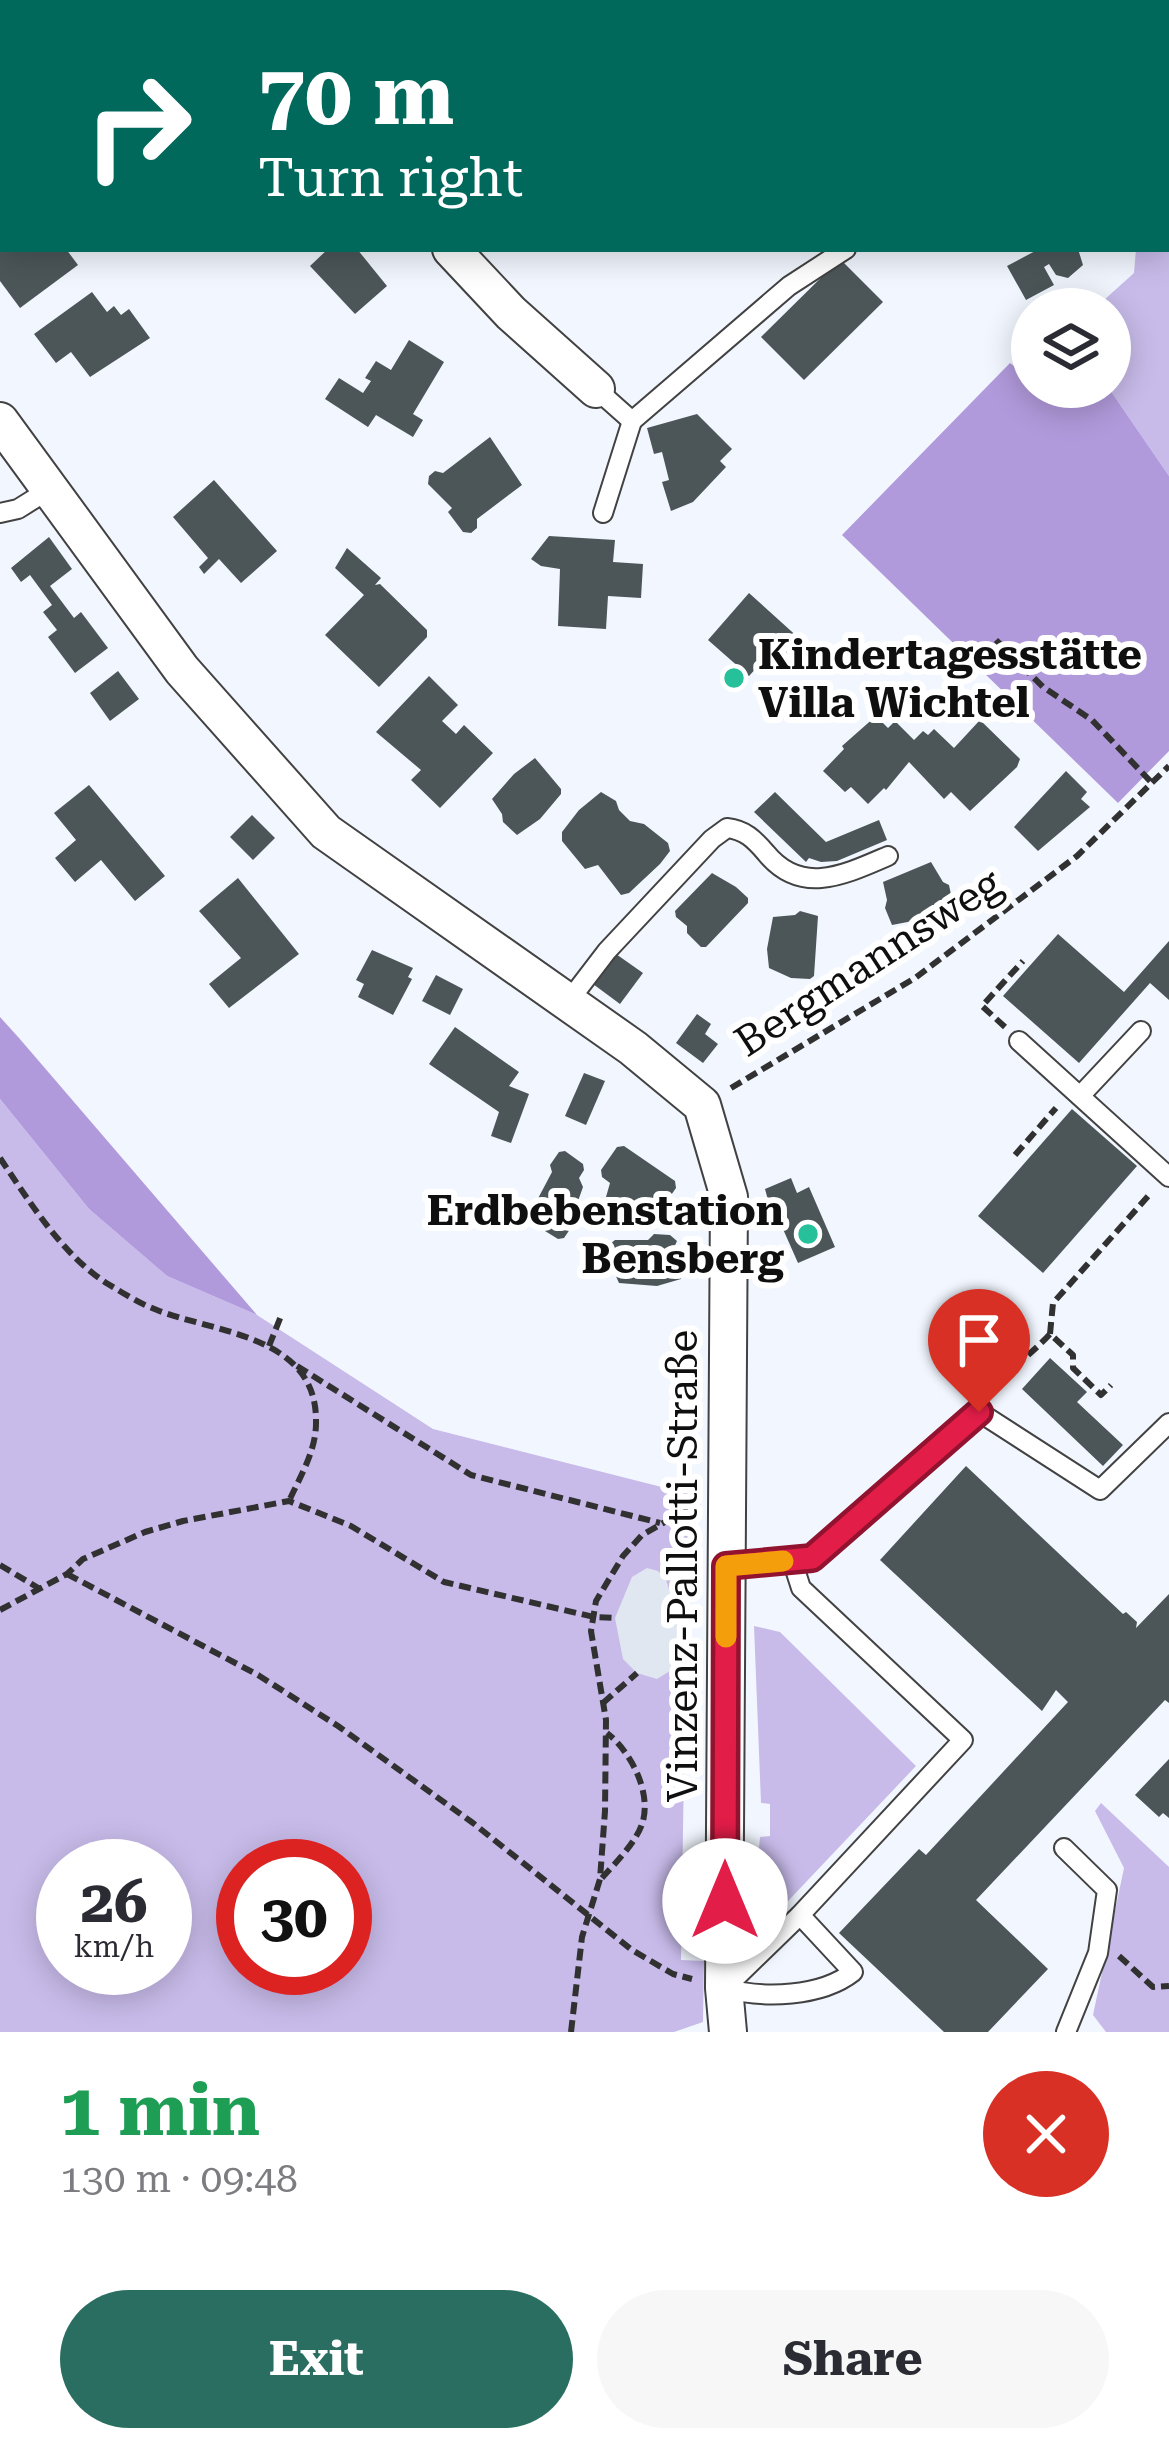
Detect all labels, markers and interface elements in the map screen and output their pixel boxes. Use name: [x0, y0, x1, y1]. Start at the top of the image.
text: 70 m: [258, 46, 454, 144]
icon: right: [60, 48, 216, 204]
text: Turn right: [258, 146, 523, 209]
map controls: [1011, 288, 1131, 408]
button: layers: [1011, 288, 1131, 408]
place label: Kindertagesstätte Villa Wichtel: [758, 630, 1142, 727]
marker: Kindertagesstätte Villa Wichtel: [721, 665, 747, 691]
street label: Bergmannsweg: [726, 858, 1010, 1066]
place label: Erdbebenstation Bensberg: [427, 1186, 784, 1283]
marker: Erdbebenstation Bensberg: [795, 1221, 821, 1247]
pin: [928, 1289, 1030, 1412]
icon: arrive: [946, 1307, 1012, 1373]
street label: Vinzenz-Pallotti-Straße: [658, 1330, 707, 1802]
position arrow: [662, 1838, 788, 1964]
speed limit sign: 30: [216, 1839, 372, 1995]
text: 26: [80, 1866, 148, 1937]
text: km/h: [74, 1929, 154, 1964]
text: 1 min: [60, 2068, 260, 2153]
button: close: [983, 2071, 1109, 2197]
text: 130 m · 09:48: [60, 2156, 298, 2202]
button: Exit: [60, 2290, 573, 2428]
button: Share: [597, 2290, 1109, 2428]

